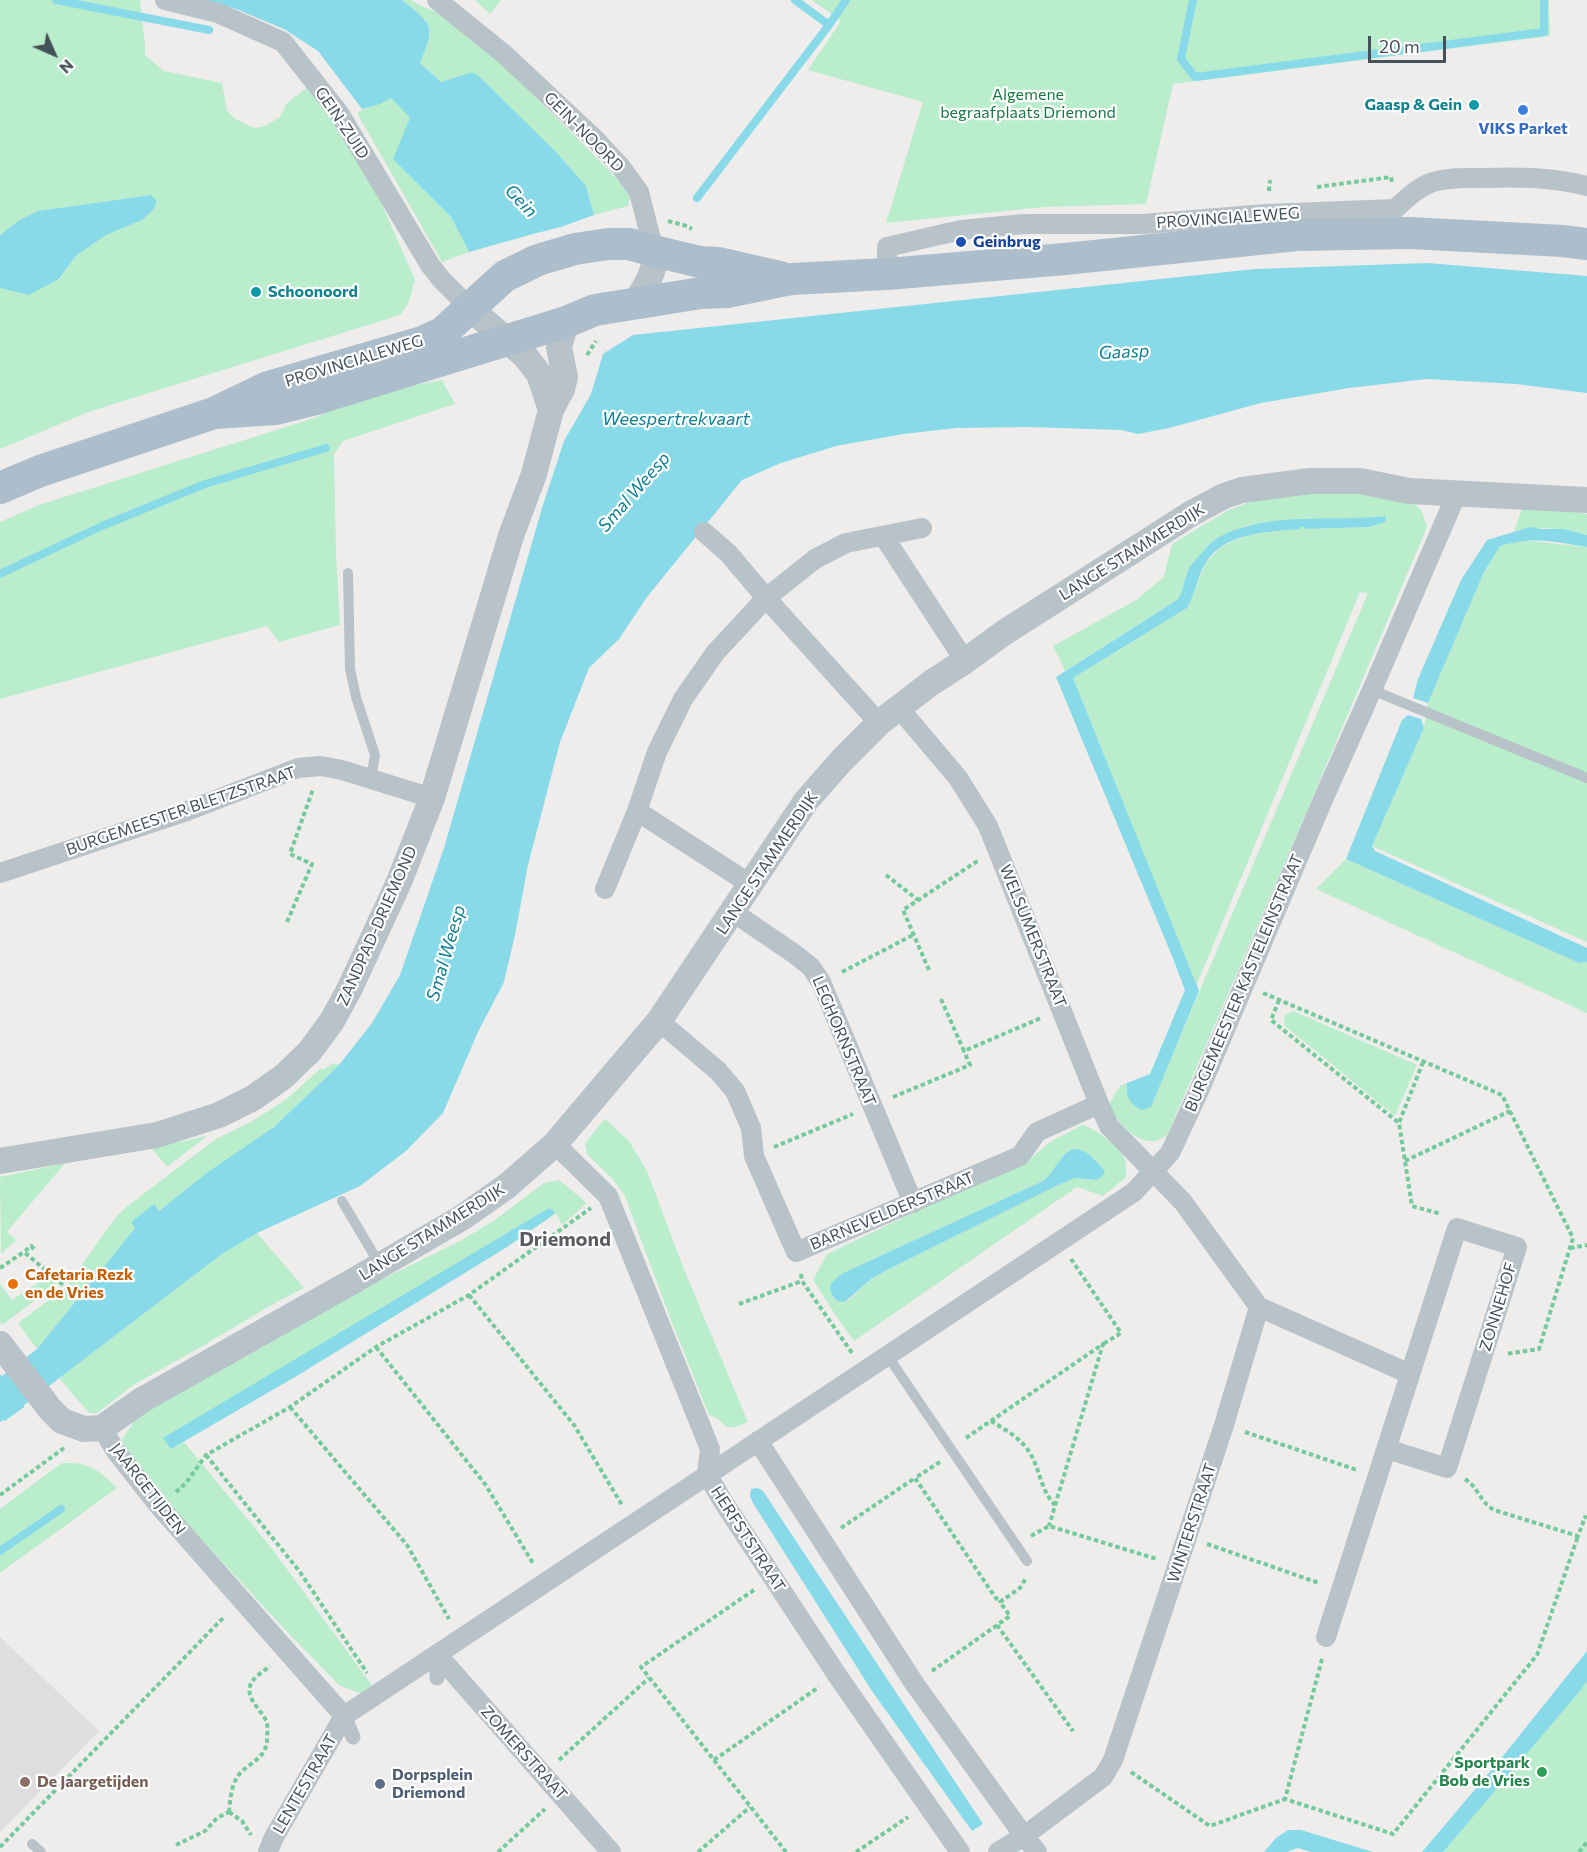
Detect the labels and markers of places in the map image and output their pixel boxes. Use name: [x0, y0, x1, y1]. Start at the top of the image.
place label: Gaasp & Gein: [1364, 95, 1462, 115]
marker: Gaasp & Gein: [1467, 98, 1481, 112]
marker: VIKS Parket: [1516, 103, 1530, 117]
place label: VIKS Parket: [1478, 119, 1568, 139]
place label: Geinbrug: [973, 232, 1041, 252]
marker: Geinbrug: [954, 235, 968, 249]
place label: Schoonoord: [268, 282, 358, 302]
marker: Schoonoord: [249, 285, 263, 299]
place label: Cafetaria Rezk en de Vries: [25, 1265, 133, 1303]
marker: Cafetaria Rezk en de Vries: [6, 1277, 20, 1291]
place label: Sportpark Bob de Vries: [1439, 1753, 1530, 1791]
place label: Dorpsplein Driemond: [392, 1765, 473, 1803]
marker: Sportpark Bob de Vries: [1535, 1765, 1549, 1779]
place label: De Jaargetijden: [37, 1772, 148, 1792]
marker: De Jaargetijden: [18, 1775, 32, 1789]
marker: Dorpsplein Driemond: [373, 1777, 387, 1791]

